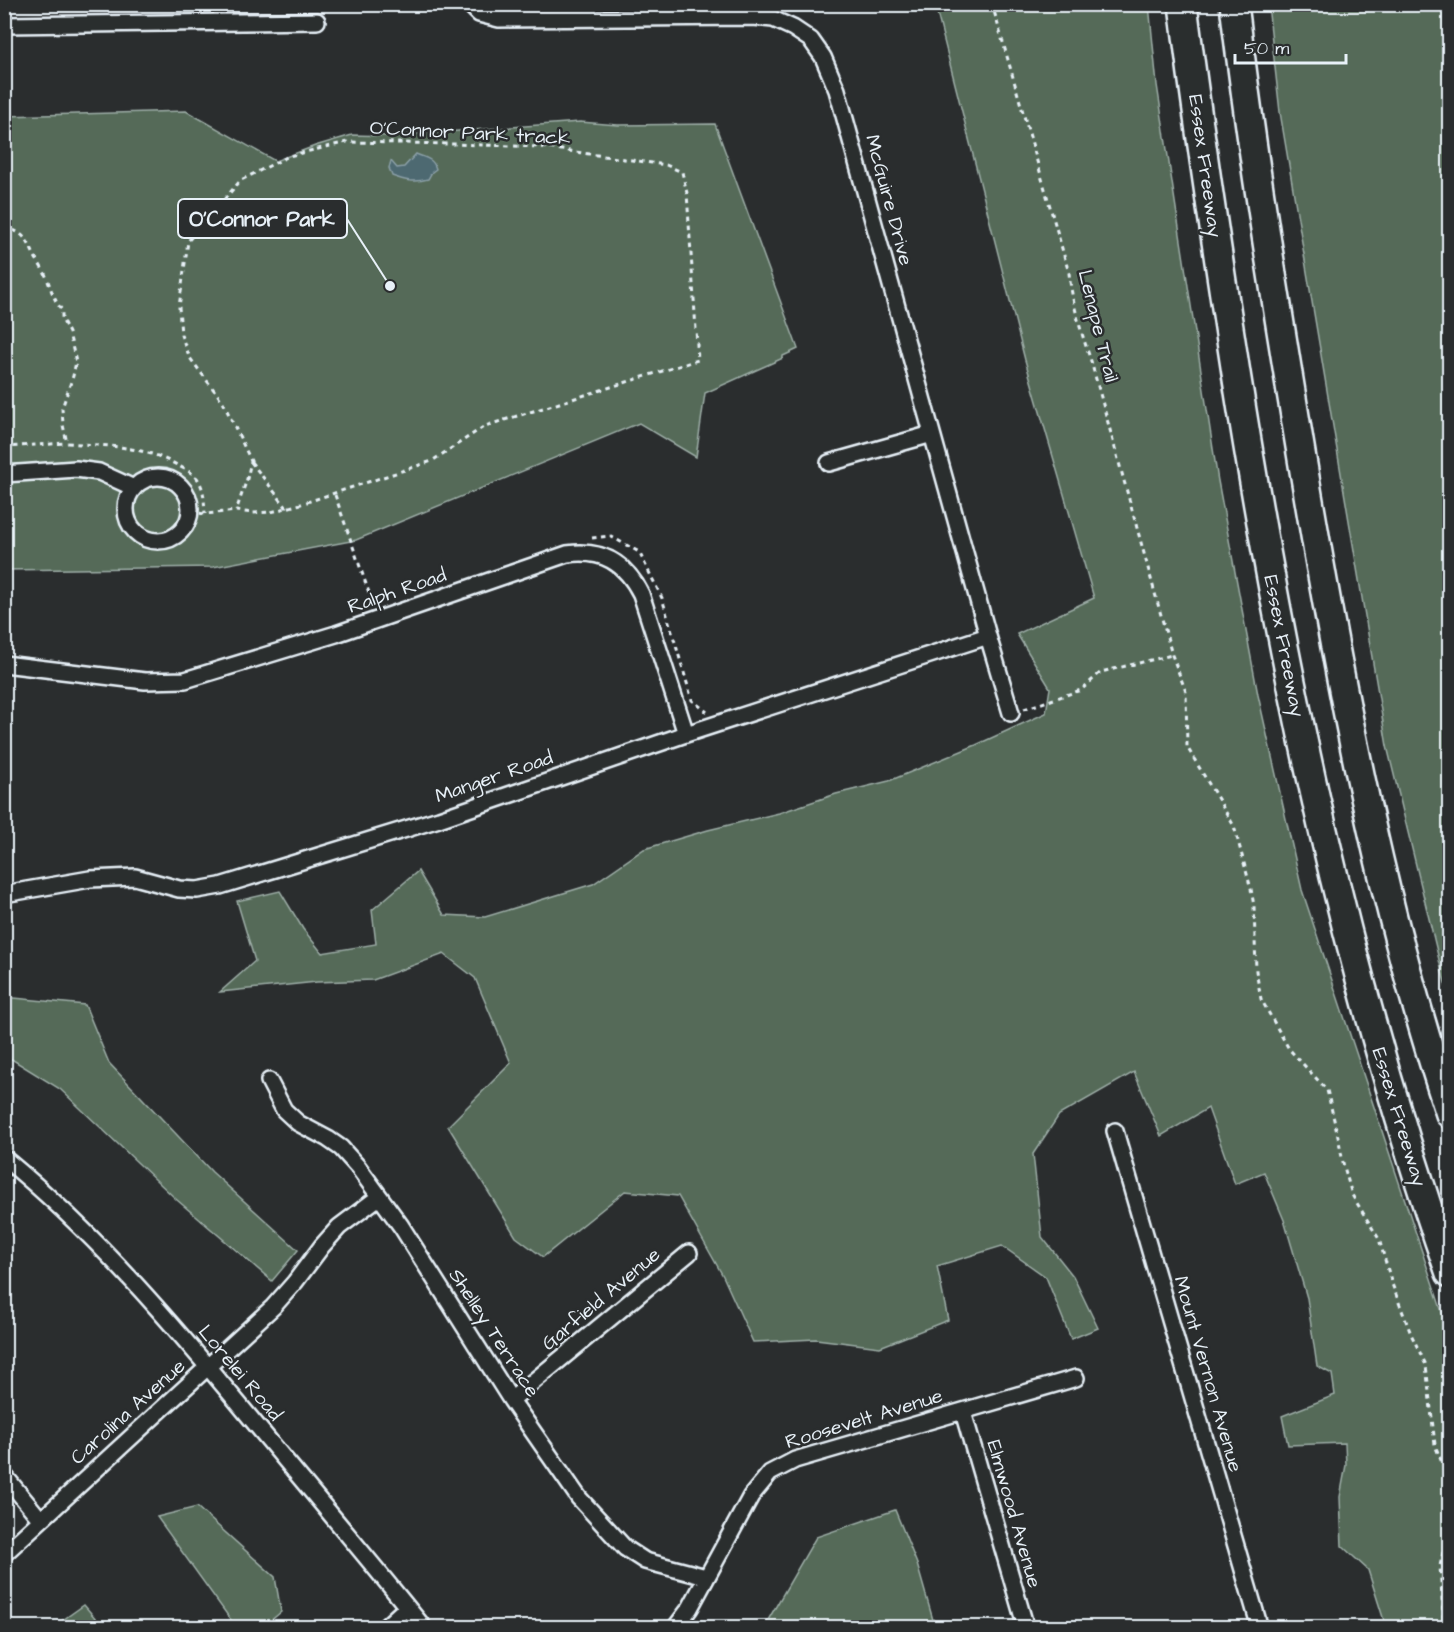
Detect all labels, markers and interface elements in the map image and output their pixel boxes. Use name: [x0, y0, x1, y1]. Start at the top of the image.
scale bar: [1235, 27, 1346, 65]
text: 50 m: [1244, 36, 1289, 61]
street label: Essex Freeway: [1180, 93, 1229, 239]
street label: O'Connor Park track: [369, 114, 571, 152]
street label: McGuire Drive: [858, 132, 920, 269]
callout: O'Connor Park: [178, 199, 347, 238]
text: O'Connor Park: [189, 205, 335, 234]
street label: Lenape Trail: [1071, 267, 1125, 385]
street label: Ralph Road: [344, 561, 450, 621]
street label: Essex Freeway: [1256, 573, 1311, 720]
street label: Manger Road: [431, 744, 557, 811]
street label: Essex Freeway: [1364, 1044, 1433, 1190]
street label: Garfield Avenue: [536, 1241, 667, 1357]
street label: Shelley Terrace: [441, 1263, 546, 1404]
street label: Mount Vernon Avenue: [1167, 1273, 1249, 1475]
street label: Lorelei Road: [191, 1319, 289, 1427]
street label: Carolina Avenue: [64, 1353, 192, 1471]
street label: Roosevelt Avenue: [782, 1382, 946, 1456]
street label: Elmwood Avenue: [980, 1437, 1049, 1591]

